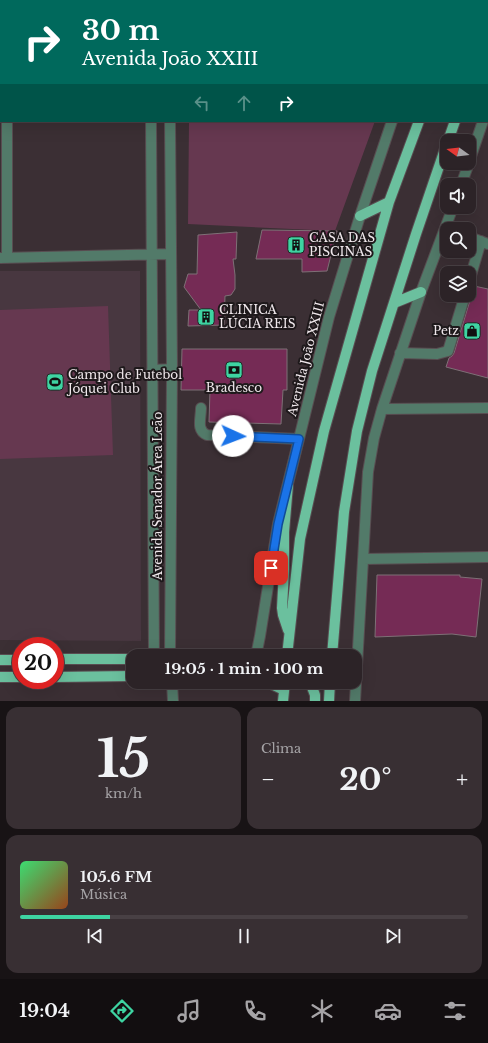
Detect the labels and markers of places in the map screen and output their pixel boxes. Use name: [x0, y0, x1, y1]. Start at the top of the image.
place label: CASA DAS PISCINAS: [309, 230, 375, 259]
building icon: CASA DAS PISCINAS: [286, 235, 306, 255]
place label: CLINICA LÚCIA REIS: [219, 302, 296, 331]
building icon: CLINICA LÚCIA REIS: [196, 307, 216, 327]
shop icon: Petz: [462, 321, 482, 341]
place label: Petz: [433, 323, 459, 338]
bank icon: Bradesco: [224, 360, 244, 380]
place label: Campo de Futebol Jóquei Club: [66, 367, 182, 396]
sports icon: Campo de Futebol Jóquei Club: [45, 372, 65, 392]
place label: Bradesco: [206, 380, 262, 395]
pin: [254, 551, 288, 585]

